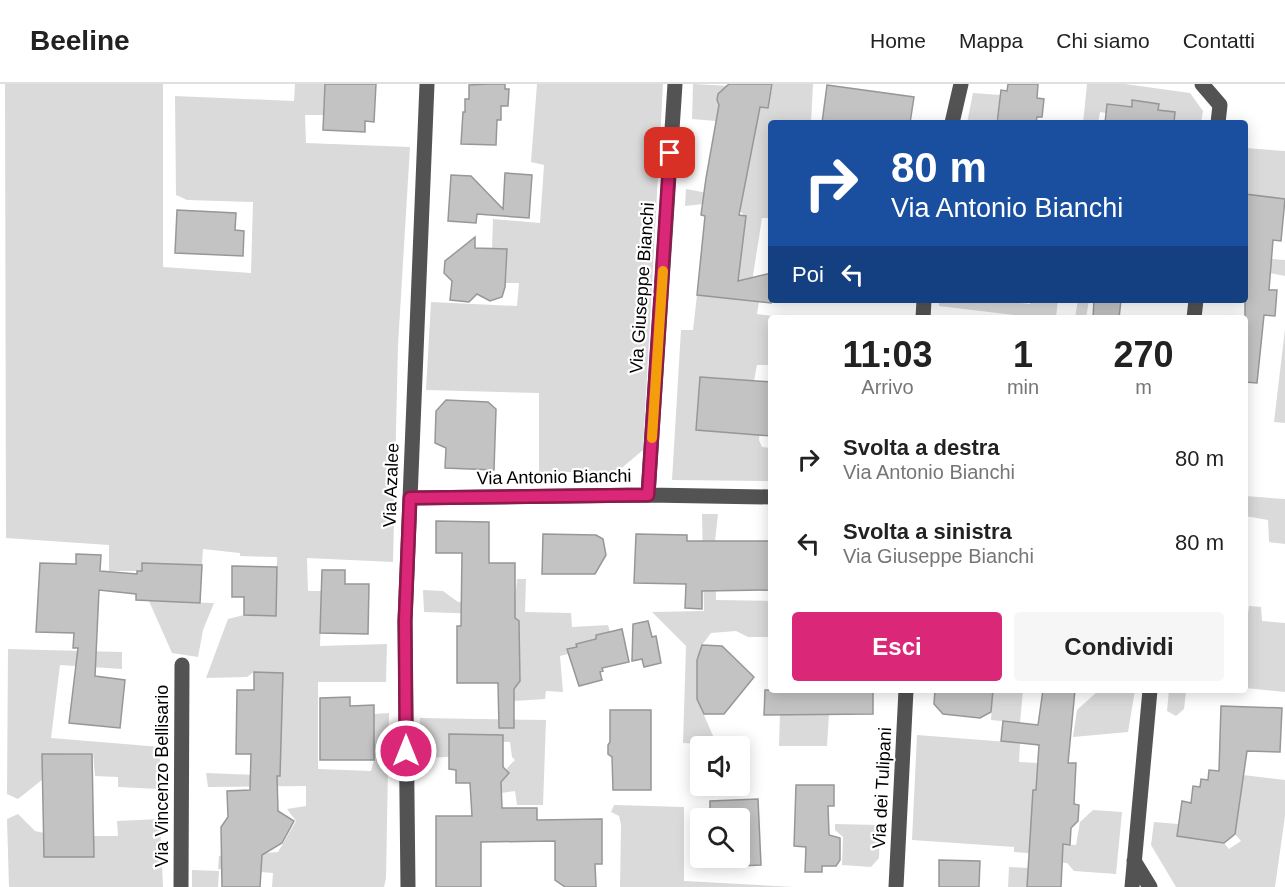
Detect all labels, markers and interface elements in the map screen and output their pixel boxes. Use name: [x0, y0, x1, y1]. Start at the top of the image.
text: Beeline: [30, 25, 130, 56]
text: Home: [870, 29, 926, 52]
text: Mappa: [959, 29, 1023, 52]
text: Chi siamo: [1056, 29, 1150, 52]
text: Contatti: [1183, 29, 1255, 52]
pin: [644, 127, 695, 178]
icon: arrive: [653, 136, 686, 169]
icon: right: [792, 144, 870, 222]
text: 80 m: [891, 144, 987, 191]
text: Via Antonio Bianchi: [891, 193, 1123, 223]
street label: Via Giuseppe Bianchi: [626, 202, 658, 374]
icon: left: [836, 258, 869, 291]
text: Poi: [792, 262, 824, 287]
text: 11:03: [842, 334, 932, 375]
text: 1: [1013, 334, 1033, 375]
text: 270: [1114, 334, 1174, 375]
text: Arrivo: [861, 376, 914, 398]
text: min: [1007, 376, 1039, 398]
text: m: [1135, 376, 1152, 398]
text: Svolta a destra: [843, 435, 1000, 460]
street label: Via Azalee: [380, 442, 402, 528]
icon: right: [792, 443, 825, 476]
text: 80 m: [1175, 446, 1224, 471]
text: Via Antonio Bianchi: [843, 461, 1015, 483]
street label: Via Antonio Bianchi: [476, 466, 632, 488]
text: Svolta a sinistra: [843, 519, 1012, 544]
icon: left: [792, 527, 825, 560]
text: 80 m: [1175, 530, 1224, 555]
text: Via Giuseppe Bianchi: [843, 545, 1034, 567]
button: Esci: [792, 612, 1002, 681]
button: Condividi: [1014, 612, 1224, 681]
street label: Via Vincenzo Bellisario: [152, 685, 172, 867]
position arrow: [374, 719, 438, 783]
street label: Via dei Tulipani: [869, 727, 895, 849]
map controls: [690, 736, 750, 868]
button: sound: [690, 736, 750, 796]
button: search: [690, 808, 750, 868]

